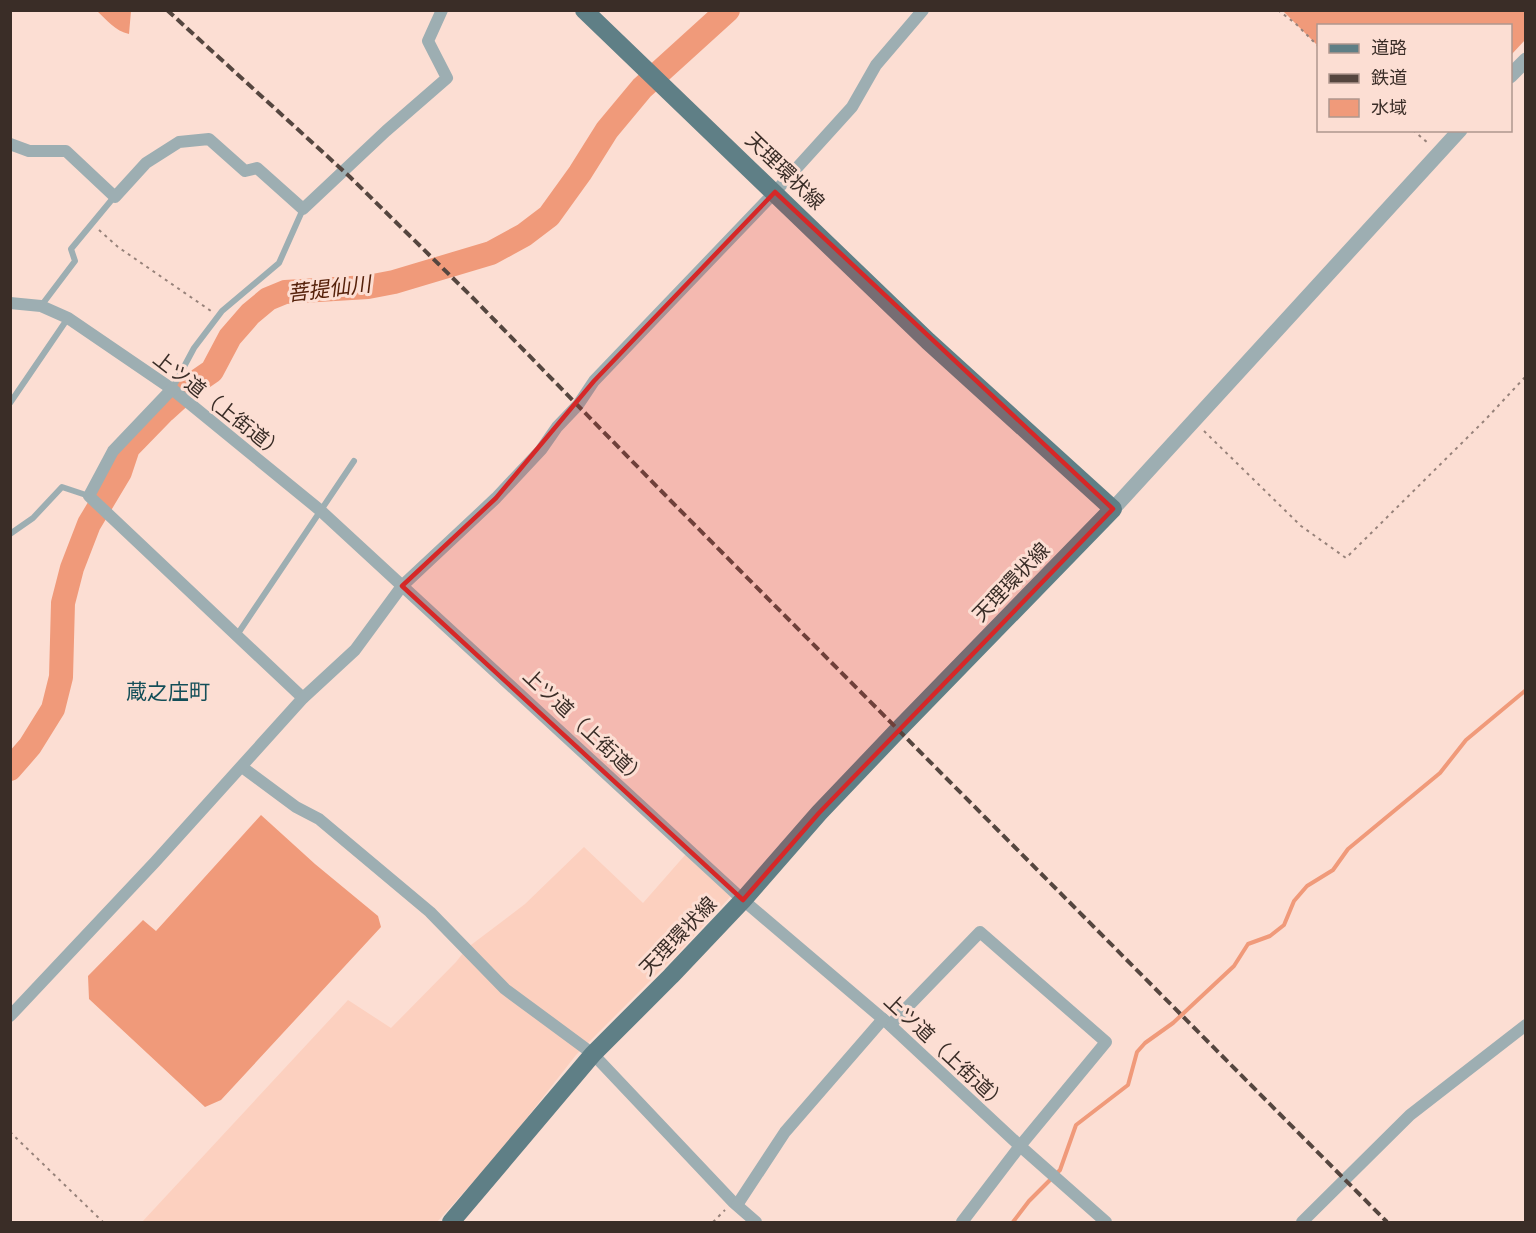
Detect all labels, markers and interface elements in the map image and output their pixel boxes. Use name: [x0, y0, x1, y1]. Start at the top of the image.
legend: [1317, 24, 1512, 132]
text: 道路: [1371, 36, 1407, 60]
text: 鉄道: [1371, 66, 1407, 90]
text: 水域: [1371, 96, 1407, 120]
street label: 天理環状線: [740, 127, 830, 215]
water label: 菩提仙川: [286, 270, 374, 308]
street label: 上ツ道（上街道）: [148, 346, 290, 464]
street label: 天理環状線: [967, 537, 1055, 627]
street label: 上ツ道（上街道）: [518, 663, 652, 791]
district label: 蔵之庄町: [126, 678, 210, 706]
street label: 天理環状線: [634, 891, 722, 981]
street label: 上ツ道（上街道）: [879, 988, 1013, 1116]

